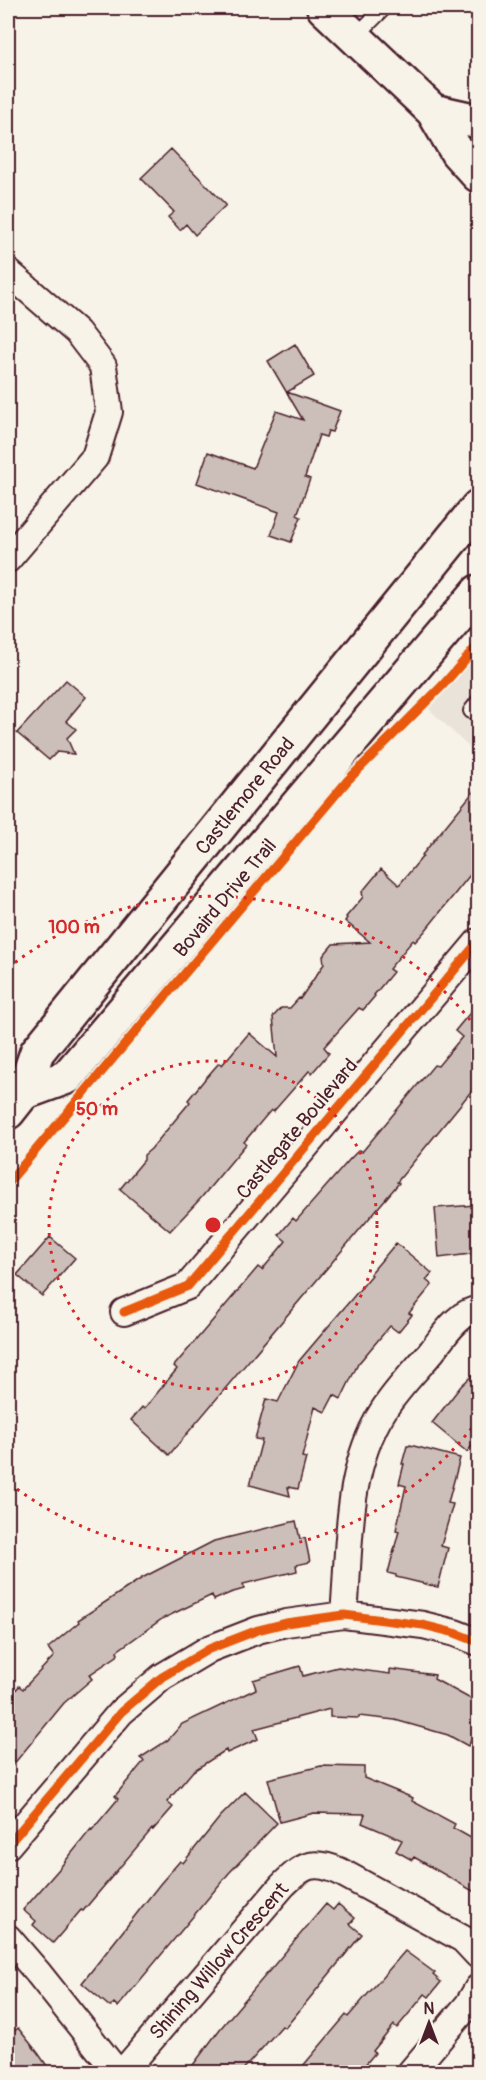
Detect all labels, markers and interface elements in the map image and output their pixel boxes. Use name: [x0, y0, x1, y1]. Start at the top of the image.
street label: Castlemore Road: [190, 732, 300, 860]
street label: Bovaird Drive Trail: [168, 834, 282, 962]
text: 100 m: [48, 916, 100, 939]
street label: Castlegate Boulevard: [231, 1054, 363, 1204]
text: 50 m: [76, 1098, 118, 1121]
centre of rings: [203, 1215, 223, 1235]
street label: Shining Willow Crescent: [144, 1877, 295, 2045]
north arrow: [399, 1993, 459, 2053]
text: N: [424, 1999, 435, 2019]

